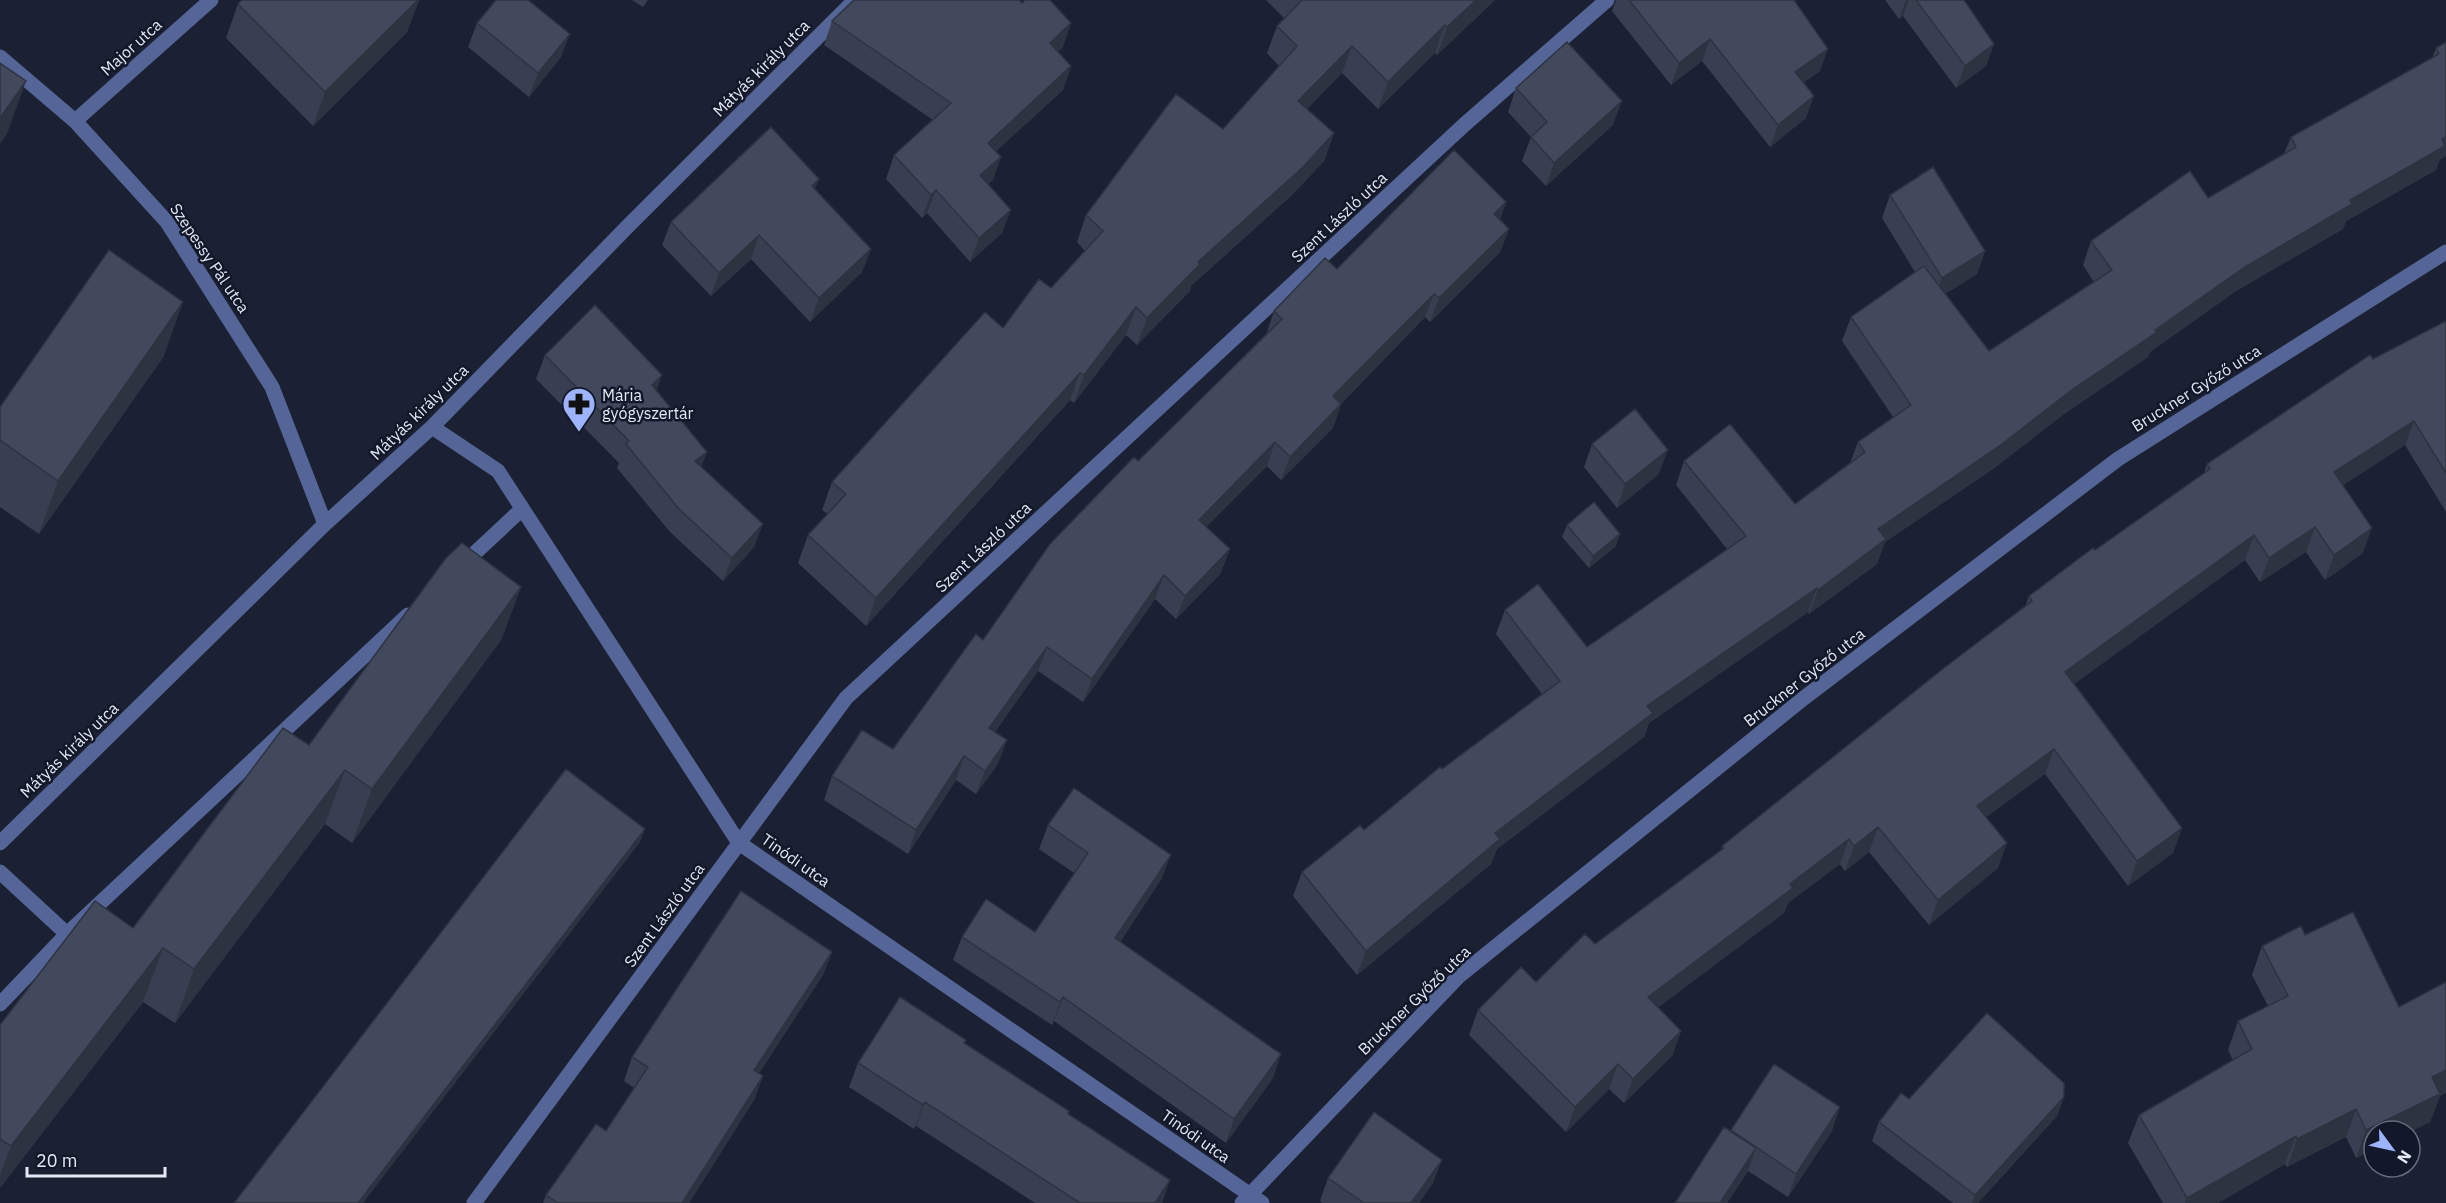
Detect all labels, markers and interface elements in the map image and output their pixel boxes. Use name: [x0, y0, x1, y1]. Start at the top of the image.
street label: Major utca: [96, 14, 166, 80]
street label: Mátyás király utca: [708, 15, 814, 121]
street label: Szent László utca: [1287, 167, 1391, 267]
street label: Szepessy Pál utca: [166, 199, 254, 317]
street label: Bruckner Győző utca: [2128, 340, 2265, 436]
street label: Mátyás király utca: [366, 360, 473, 464]
place label: Mária gyógyszertár: [602, 385, 694, 423]
pharmacy icon: Mária gyógyszertár: [561, 386, 597, 433]
street label: Szent László utca: [931, 497, 1035, 597]
street label: Bruckner Győző utca: [1739, 623, 1869, 731]
street label: Mátyás király utca: [16, 698, 123, 802]
street label: Tinódi utca: [758, 829, 835, 891]
street label: Szent László utca: [620, 859, 709, 971]
street label: Bruckner Győző utca: [1354, 941, 1475, 1059]
street label: Tinódi utca: [1158, 1105, 1235, 1167]
north arrow: [2362, 1119, 2422, 1179]
scale bar: [27, 1140, 165, 1178]
text: N: [2393, 1147, 2416, 1167]
text: 20 m: [36, 1149, 78, 1172]

